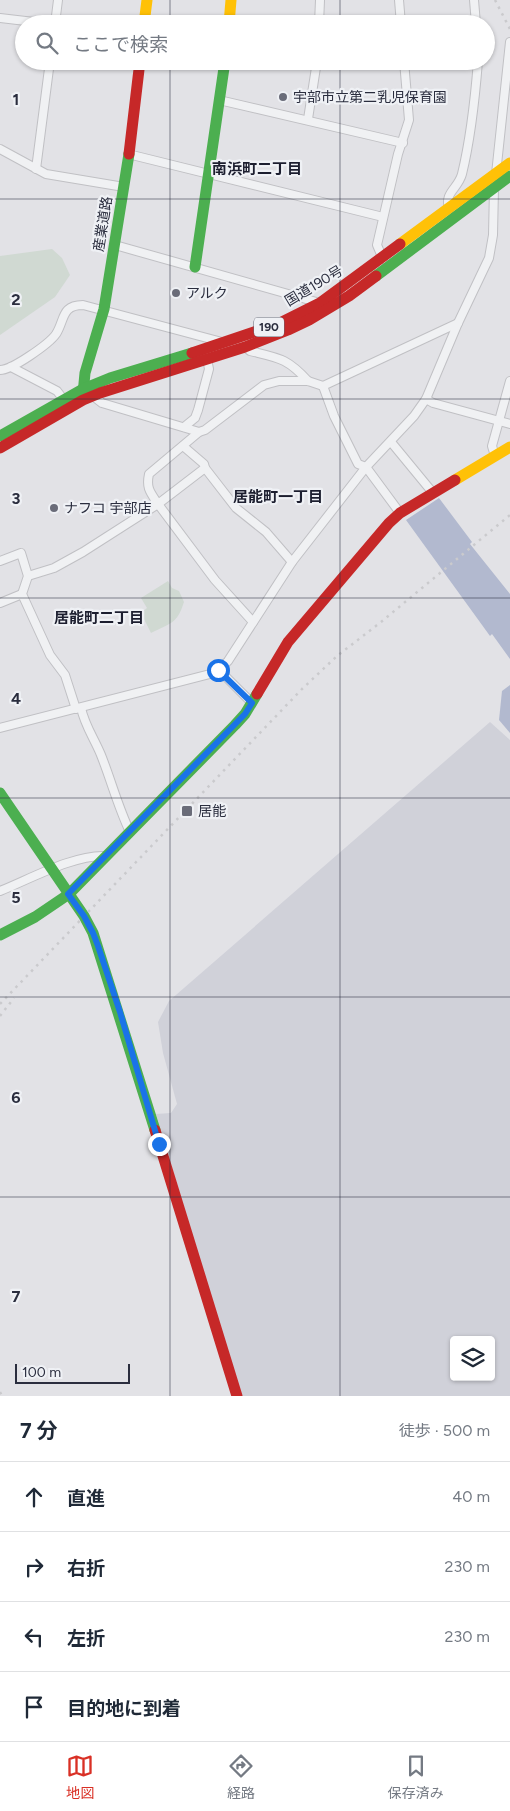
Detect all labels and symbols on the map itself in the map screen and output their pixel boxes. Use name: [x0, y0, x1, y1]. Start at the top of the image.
place label: 宇部市立第二乳児保育園: [293, 89, 447, 106]
text: 1: [13, 90, 19, 109]
marker: 宇部市立第二乳児保育園: [277, 91, 289, 103]
district label: 南浜町二丁目: [212, 160, 302, 178]
street label: 産業道路: [90, 195, 116, 253]
street label: 国道190号: [282, 262, 346, 310]
place label: アルク: [186, 285, 228, 302]
marker: アルク: [170, 287, 182, 299]
text: 2: [11, 290, 21, 309]
road number: 190: [254, 318, 284, 337]
district label: 居能町一丁目: [233, 488, 323, 506]
text: 3: [12, 489, 21, 508]
place label: ナフコ 宇部店: [64, 500, 151, 517]
marker: ナフコ 宇部店: [48, 502, 60, 514]
district label: 居能町二丁目: [54, 609, 144, 627]
route start: [207, 659, 230, 682]
text: 4: [11, 689, 21, 708]
place label: 居能: [198, 803, 226, 820]
marker: 居能: [180, 804, 194, 818]
text: 5: [11, 888, 21, 907]
text: 6: [11, 1088, 21, 1107]
route end: [148, 1133, 171, 1156]
text: 7: [12, 1287, 21, 1306]
scale bar: [15, 1361, 130, 1384]

